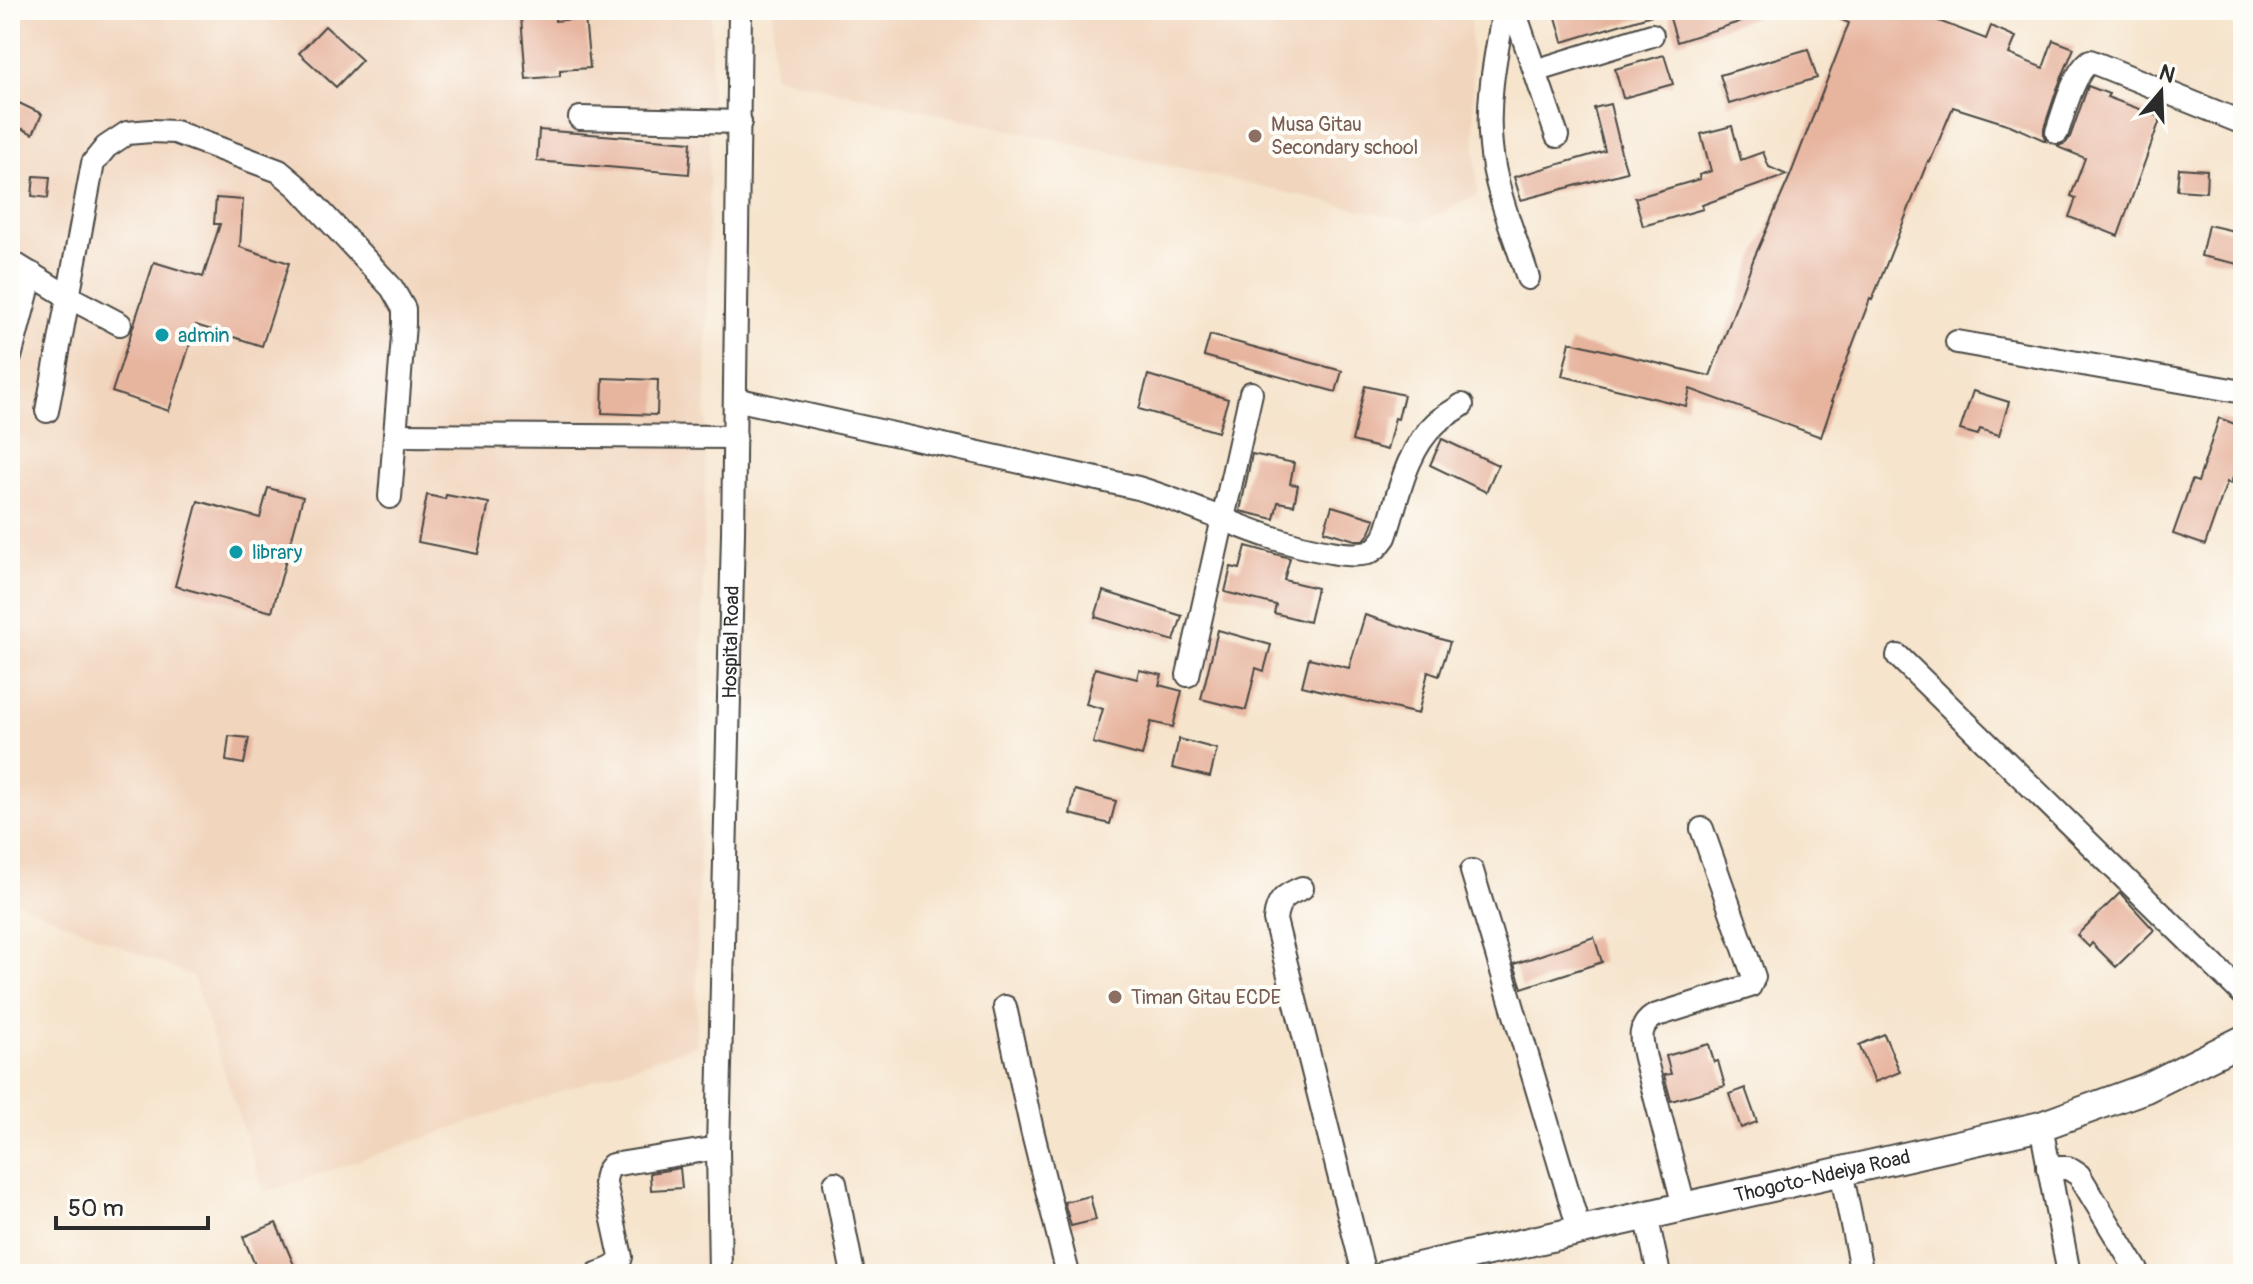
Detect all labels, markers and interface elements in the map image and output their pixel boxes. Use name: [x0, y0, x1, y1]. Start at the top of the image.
north arrow: [2121, 52, 2201, 132]
text: N: [2156, 58, 2179, 90]
place label: Musa Gitau Secondary school: [1271, 112, 1418, 160]
marker: Musa Gitau Secondary school: [1246, 127, 1264, 145]
place label: admin: [178, 323, 230, 348]
marker: admin: [153, 326, 171, 344]
place label: library: [252, 540, 303, 565]
marker: library: [227, 543, 245, 561]
street label: Hospital Road: [717, 585, 745, 699]
place label: Timan Gitau ECDE: [1131, 985, 1281, 1010]
marker: Timan Gitau ECDE: [1106, 988, 1124, 1006]
street label: Thogoto-Ndeiya Road: [1732, 1144, 1913, 1208]
scale bar: [56, 1180, 208, 1230]
text: 50 m: [68, 1194, 124, 1223]

